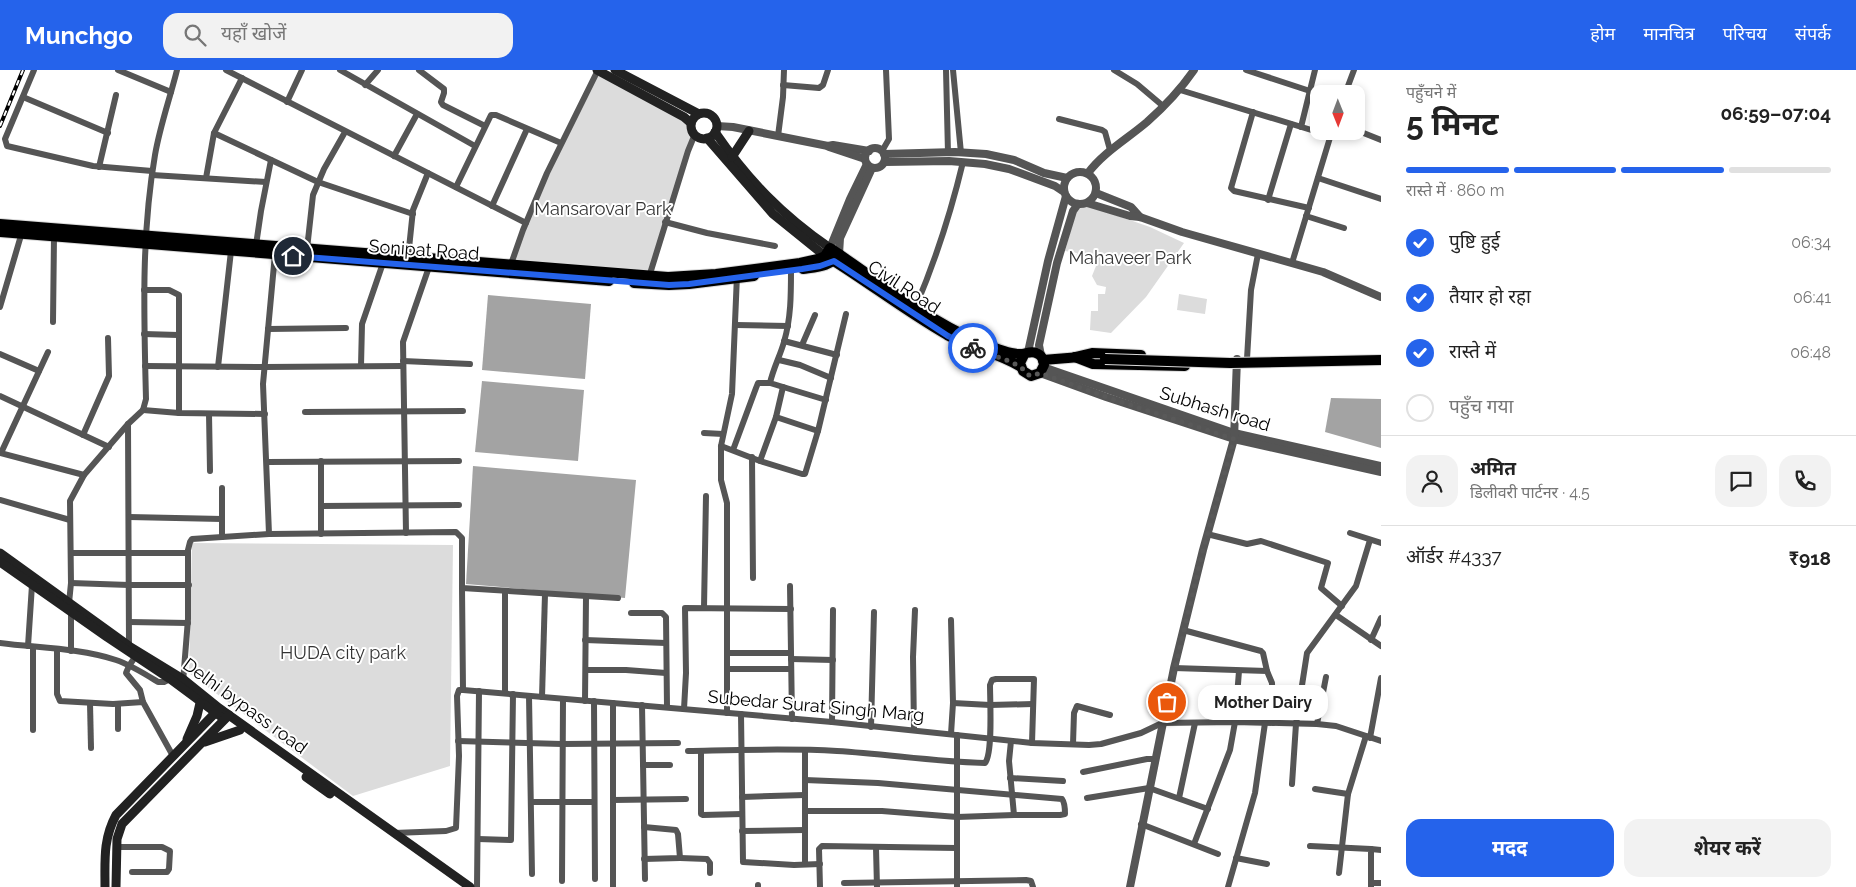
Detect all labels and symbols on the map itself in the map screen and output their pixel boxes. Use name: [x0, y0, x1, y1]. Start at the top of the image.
north arrow: [1310, 85, 1365, 140]
park label: Mansarovar Park: [534, 198, 672, 219]
pin: [272, 235, 314, 277]
street label: Sonipat Road: [368, 235, 480, 264]
park label: Mahaveer Park: [1068, 247, 1192, 268]
street label: Civil Road: [864, 255, 944, 318]
courier: [948, 323, 998, 373]
street label: Subhash road: [1157, 382, 1273, 435]
park label: HUDA city park: [280, 642, 406, 663]
street label: Delhi bypass road: [179, 653, 312, 758]
pin: [1146, 681, 1188, 723]
callout: Mother Dairy: [1197, 684, 1327, 720]
street label: Subedar Surat Singh Marg: [707, 686, 925, 725]

